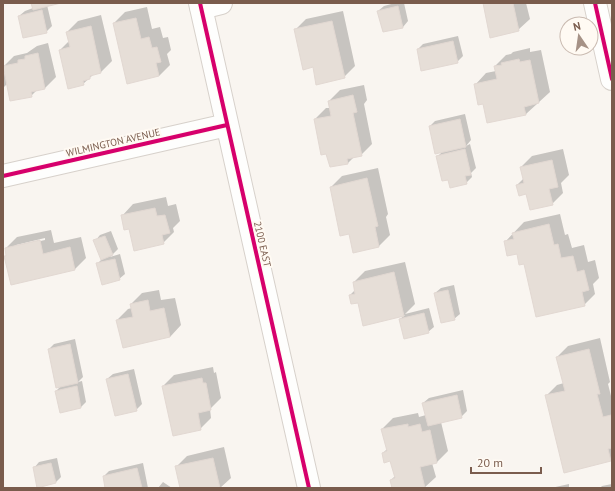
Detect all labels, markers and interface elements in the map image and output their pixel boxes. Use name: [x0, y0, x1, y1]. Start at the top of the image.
north arrow: [559, 16, 599, 56]
text: N: [572, 19, 582, 34]
street label: WILMINGTON AVENUE: [65, 125, 161, 160]
street label: 2100 EAST: [251, 220, 274, 269]
scale bar: [471, 449, 541, 475]
text: 20 m: [477, 455, 503, 470]

